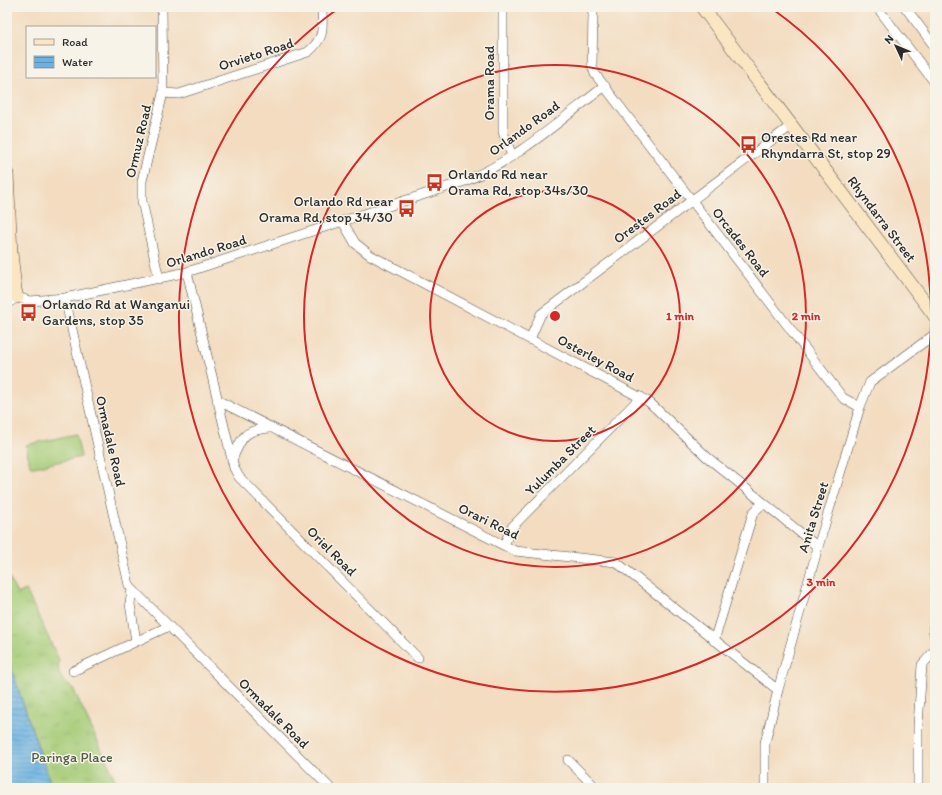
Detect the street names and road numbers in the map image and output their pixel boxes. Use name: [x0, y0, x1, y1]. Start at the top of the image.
street label: Orvieto Road: [216, 34, 296, 75]
street label: Orama Road: [481, 45, 498, 120]
street label: Orlando Road: [486, 97, 563, 160]
street label: Ormuz Road: [122, 102, 155, 180]
street label: Rhyndarra Street: [844, 173, 920, 266]
street label: Orestes Road: [610, 185, 685, 247]
street label: Orcades Road: [708, 204, 773, 281]
street label: Orlando Road: [164, 231, 249, 272]
street label: Osterley Road: [554, 331, 637, 386]
street label: Ormadale Road: [92, 394, 129, 489]
street label: Yulumba Street: [522, 422, 599, 499]
street label: Anita Street: [795, 480, 832, 555]
street label: Orari Road: [456, 499, 522, 544]
street label: Oriel Road: [303, 523, 360, 580]
street label: Ormadale Road: [235, 675, 313, 752]

